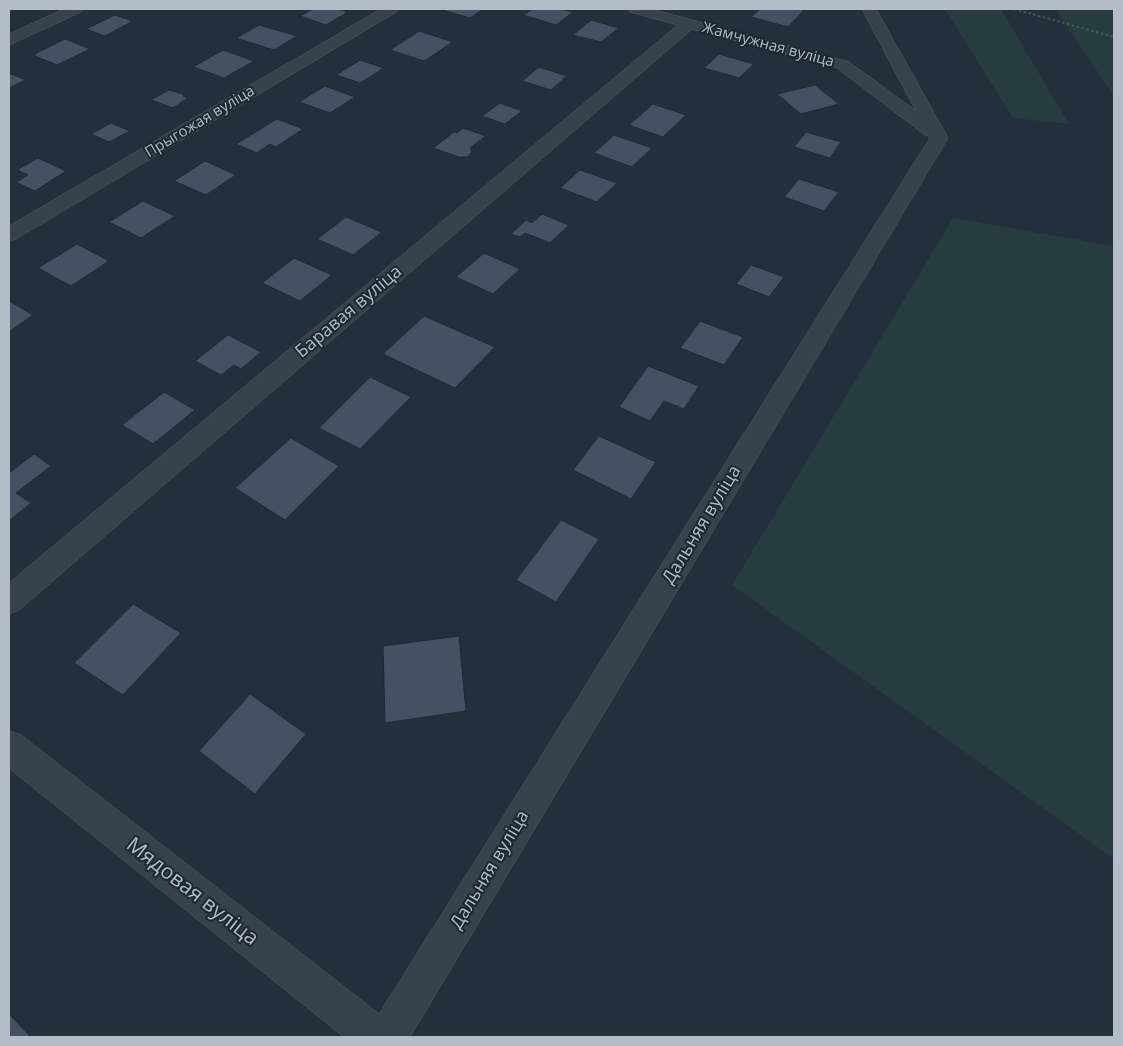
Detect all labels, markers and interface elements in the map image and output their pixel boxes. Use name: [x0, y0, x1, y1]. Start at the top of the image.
street label: Жамчужная вуліца: [700, 19, 836, 71]
street label: Прыгожая вуліца: [142, 82, 258, 162]
street label: Баравая вуліца: [291, 261, 407, 363]
street label: Дальняя вуліца: [658, 462, 746, 588]
street label: Дальняя вуліца: [446, 807, 534, 933]
street label: Мядовая вуліца: [121, 833, 263, 951]

